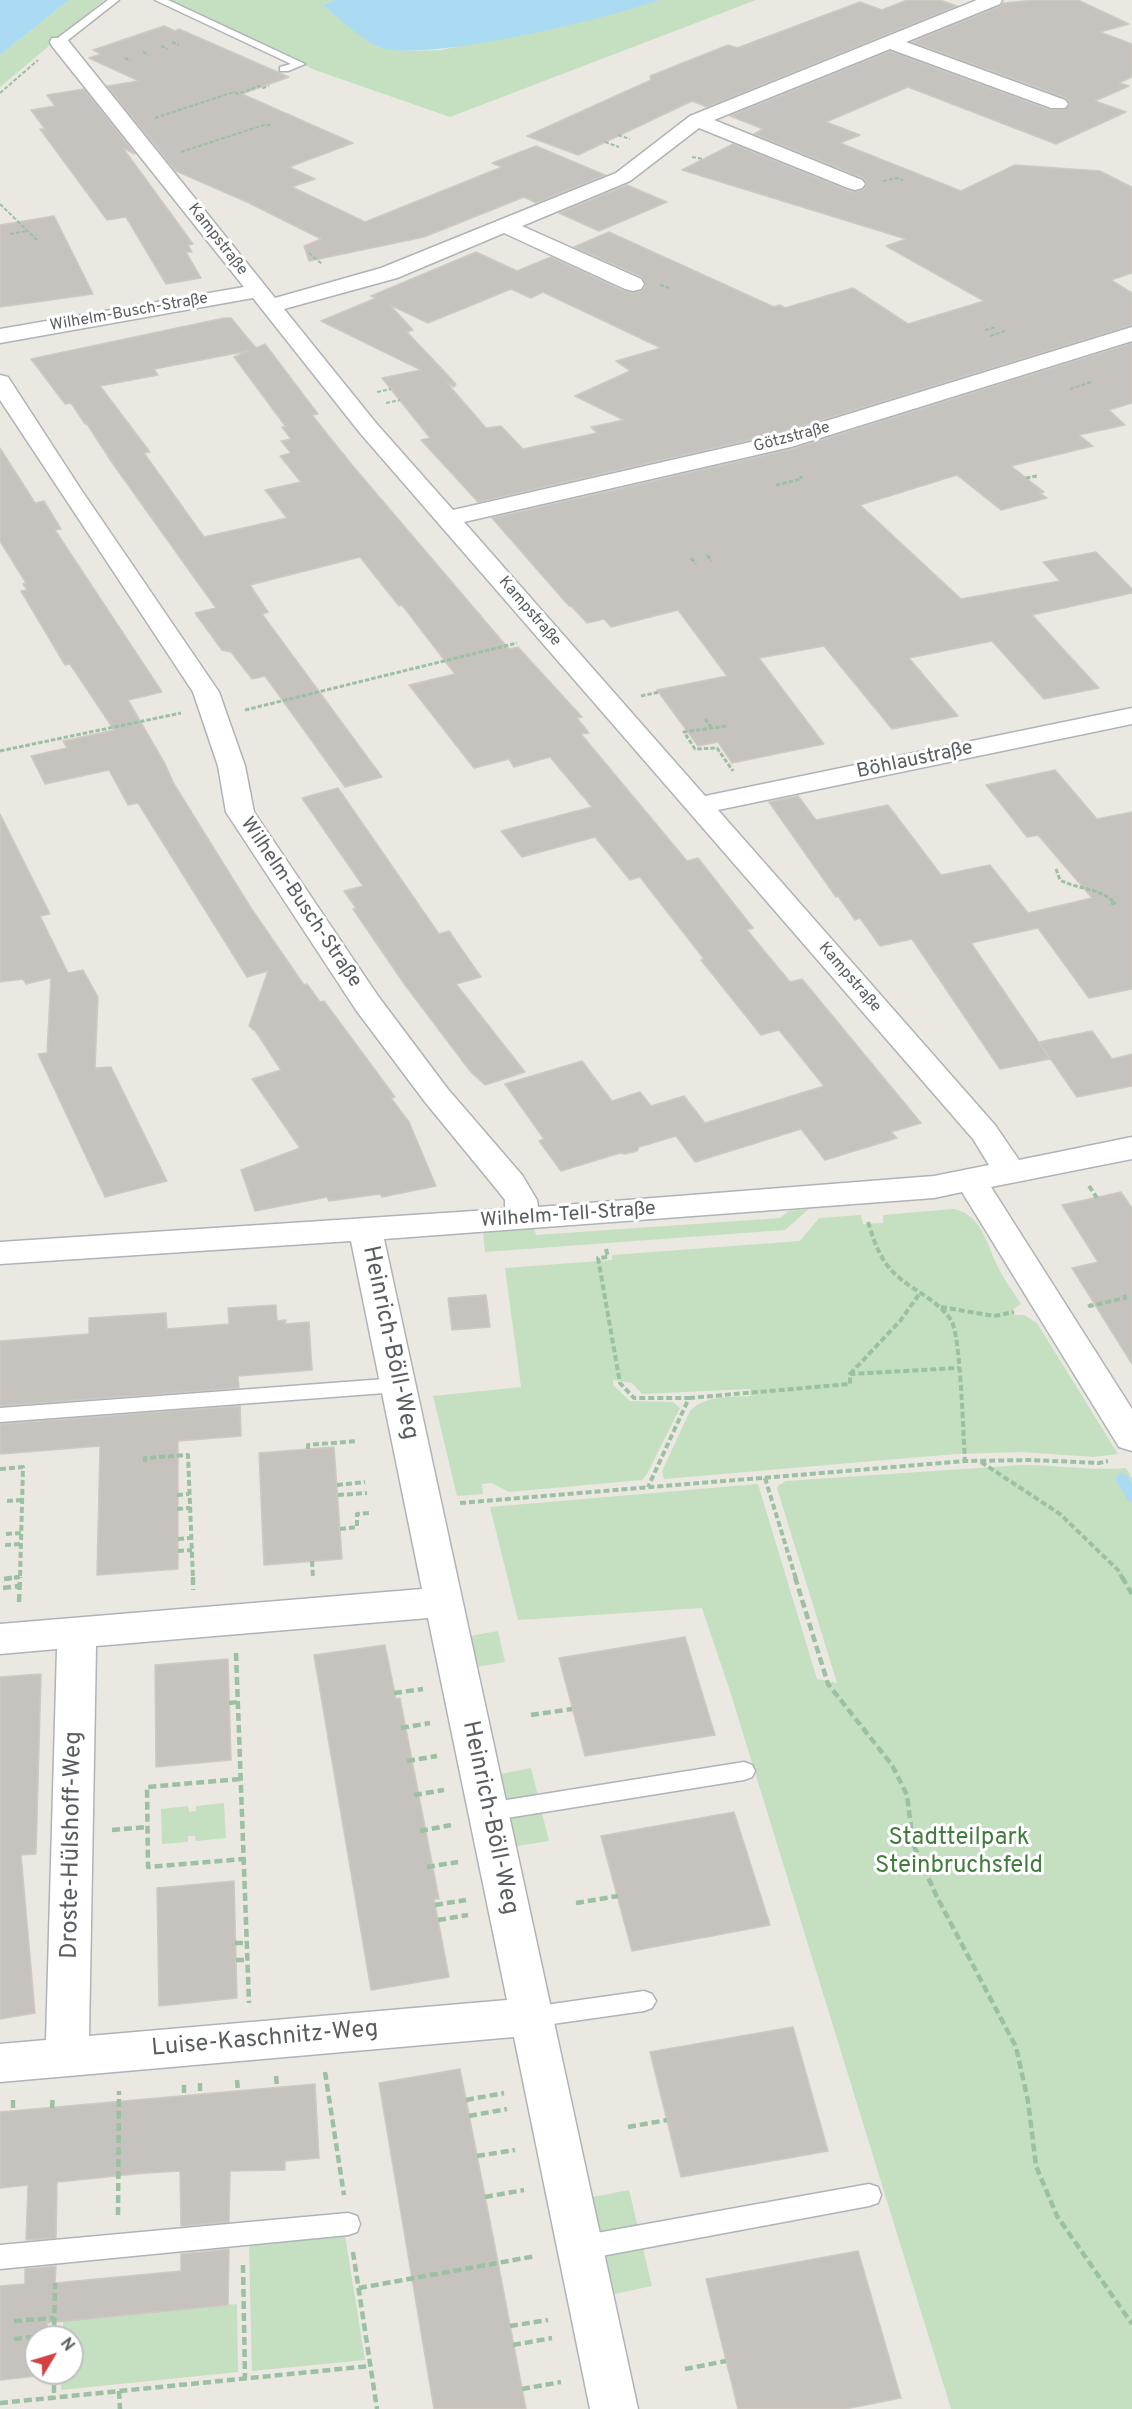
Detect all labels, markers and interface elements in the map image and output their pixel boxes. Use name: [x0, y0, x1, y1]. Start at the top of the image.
street label: Kampstraße: [183, 200, 251, 280]
street label: Wilhelm-Busch-Straße: [48, 290, 210, 336]
street label: Götzstraße: [752, 419, 832, 457]
street label: Kampstraße: [494, 573, 564, 651]
street label: Böhlaustraße: [855, 737, 975, 785]
street label: Wilhelm-Busch-Straße: [234, 813, 366, 993]
street label: Kampstraße: [814, 939, 884, 1017]
street label: Wilhelm-Tell-Straße: [480, 1198, 656, 1234]
street label: Heinrich-Böll-Weg: [354, 1244, 424, 1442]
street label: Heinrich-Böll-Weg: [454, 1719, 524, 1917]
street label: Droste-Hülshoff-Weg: [57, 1731, 89, 1959]
park label: Stadtteilpark Steinbruchsfeld: [875, 1825, 1043, 1881]
street label: Luise-Kaschnitz-Weg: [150, 2016, 380, 2064]
north arrow: [24, 2325, 84, 2385]
text: N: [55, 2334, 78, 2356]

